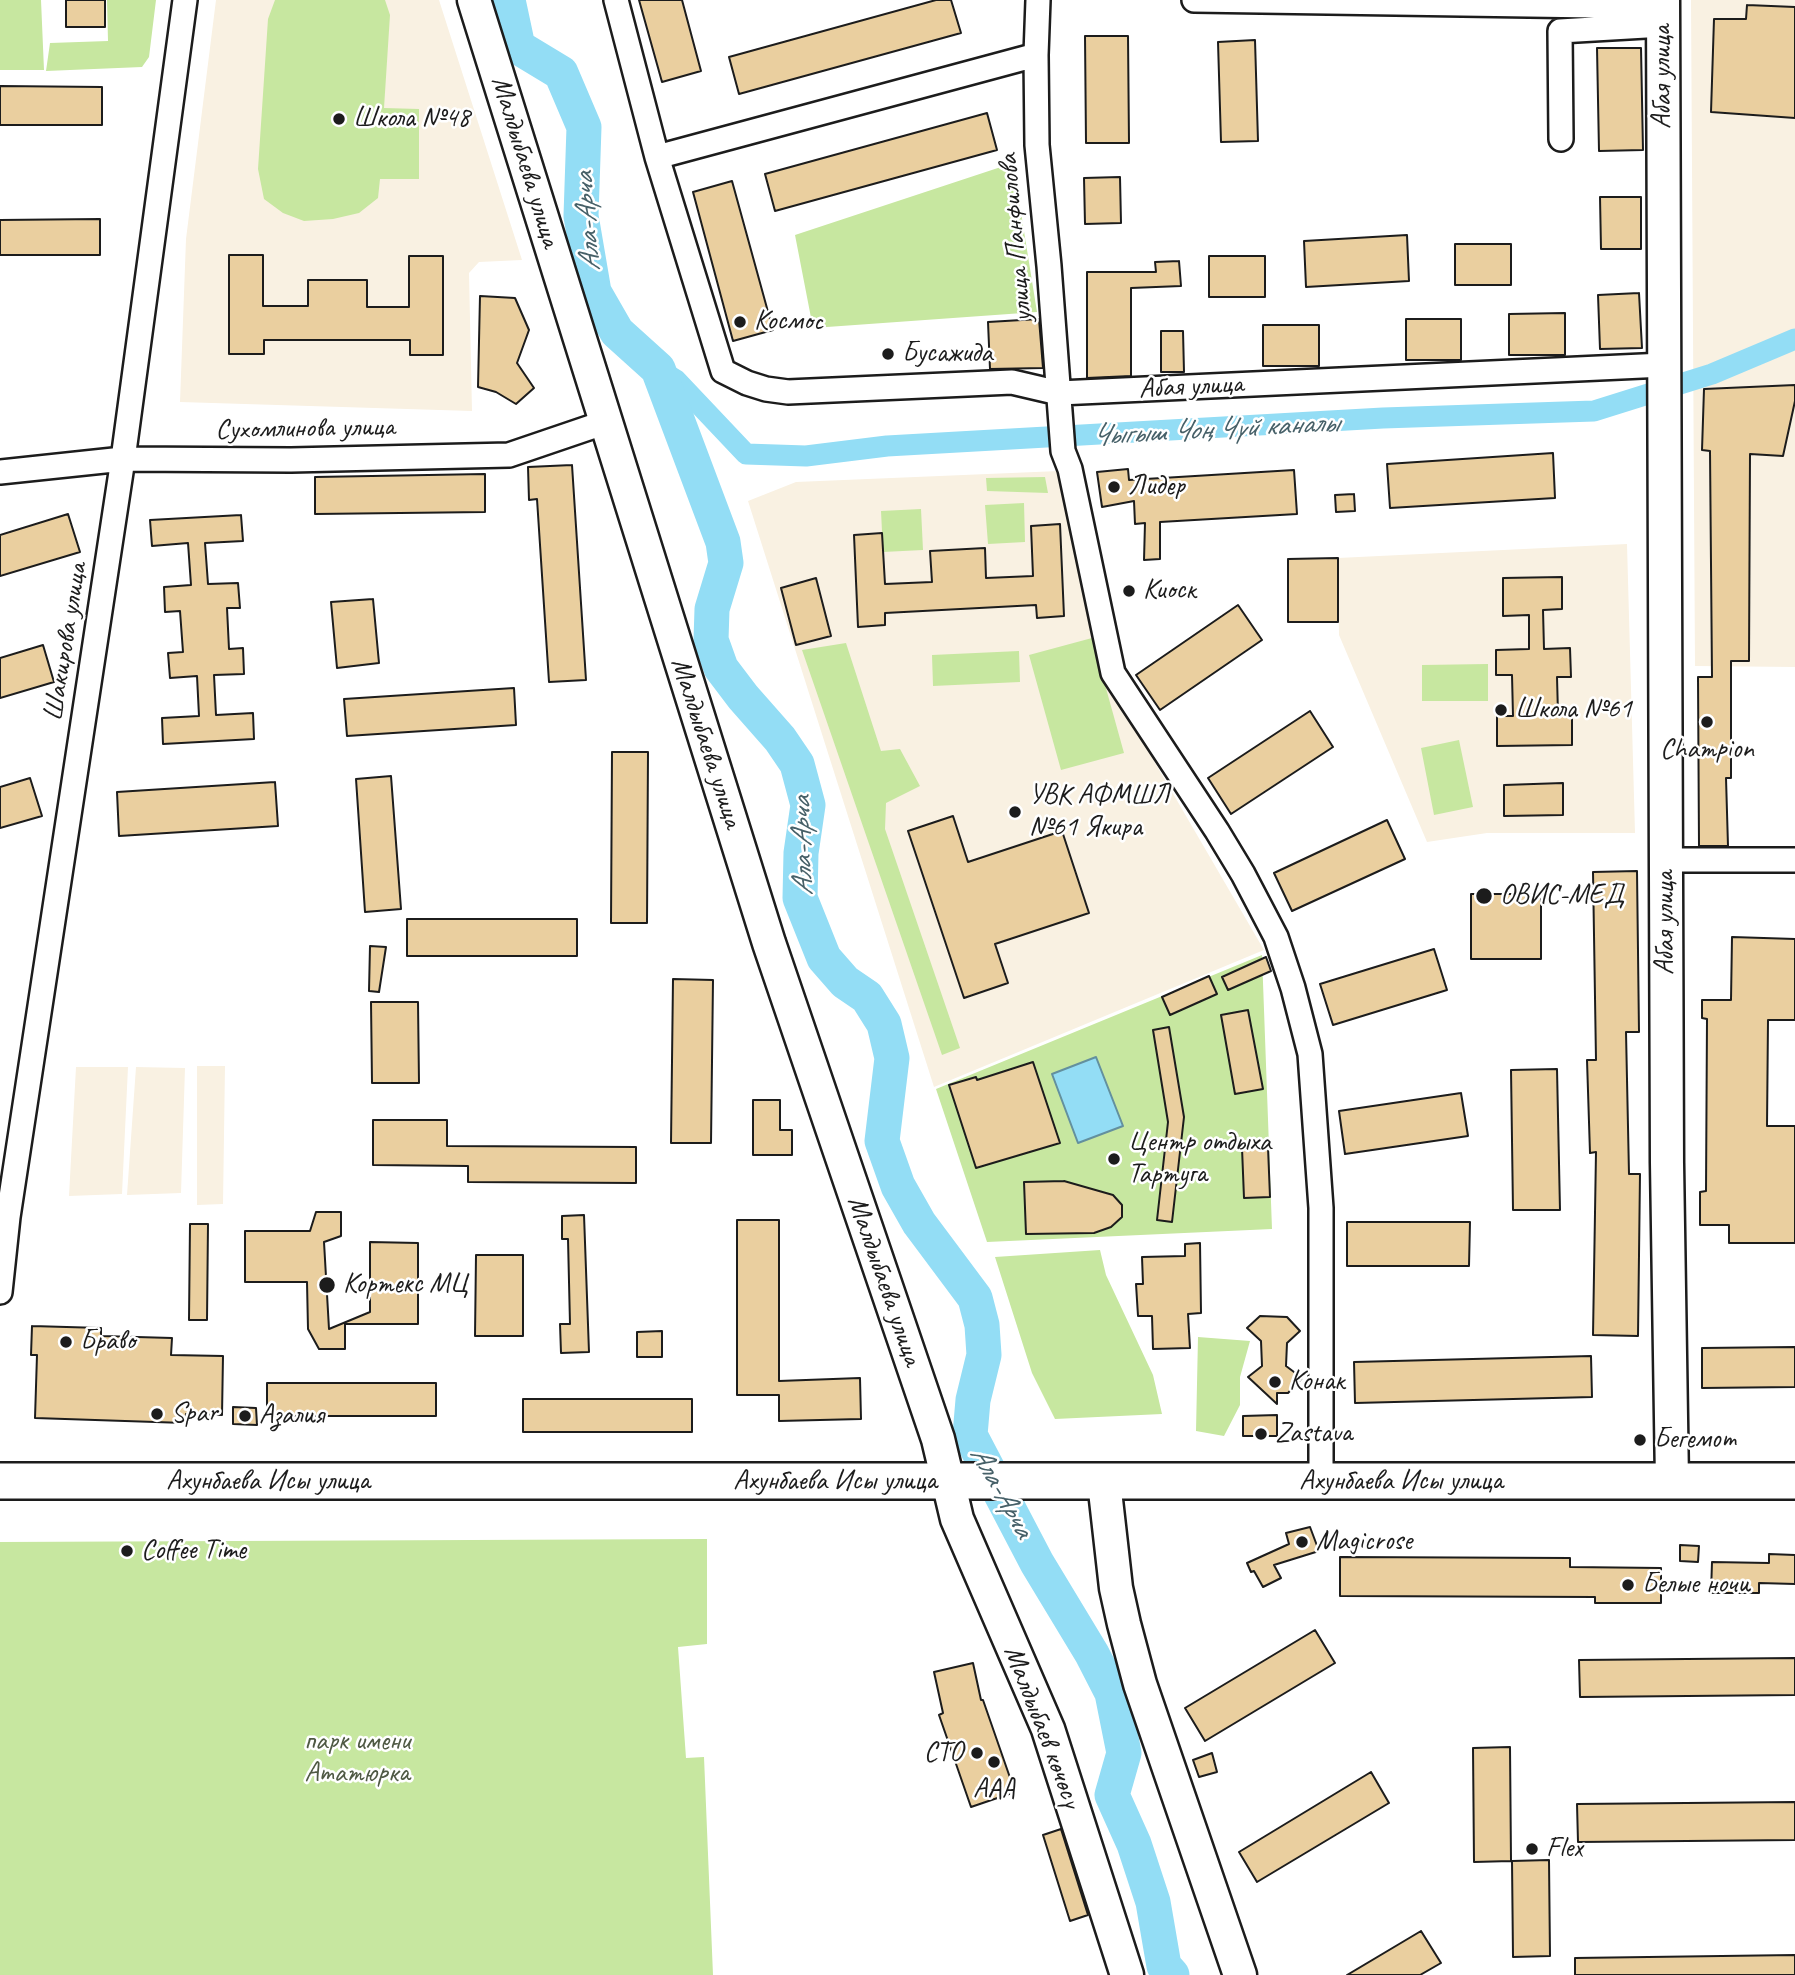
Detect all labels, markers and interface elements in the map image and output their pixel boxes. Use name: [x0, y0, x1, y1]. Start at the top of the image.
street label: Абая улица: [1646, 25, 1680, 129]
street label: Малдыбаева улица: [483, 73, 567, 251]
place label: Школа №48: [353, 102, 470, 136]
marker: Школа №48: [331, 111, 347, 127]
street label: улица Панфилова: [992, 153, 1040, 323]
water label: Ала-Арча: [567, 171, 609, 273]
place label: Космос: [754, 305, 823, 339]
marker: Космос: [732, 314, 748, 330]
place label: Бусажида: [902, 337, 993, 371]
marker: Бусажида: [880, 346, 896, 362]
street label: Абая улица: [1138, 367, 1244, 407]
water label: Чыгыш Чоң Чүй каналы: [1091, 406, 1339, 454]
street label: Сухомлинова улица: [215, 411, 395, 447]
place label: Лидер: [1128, 470, 1185, 504]
marker: Лидер: [1106, 479, 1122, 495]
street label: Шакирова улица: [37, 561, 95, 723]
place label: Киоск: [1143, 574, 1196, 608]
marker: Киоск: [1121, 583, 1137, 599]
street label: Малдыбаева улица: [663, 654, 749, 832]
place label: Школа №61: [1515, 693, 1632, 727]
marker: Школа №61: [1493, 702, 1509, 718]
marker: Champion: [1699, 714, 1715, 730]
place label: Champion: [1660, 733, 1754, 767]
place label: УВК АФМШЛ №61 Якира: [1029, 779, 1170, 845]
water label: Ала-Арча: [784, 796, 822, 896]
marker: УВК АФМШЛ №61 Якира: [1007, 804, 1023, 820]
street label: Абая улица: [1649, 871, 1683, 975]
place label: ОВИС-МЕД: [1500, 879, 1624, 913]
marker: ОВИС-МЕД: [1474, 886, 1494, 906]
place label: Центр отдыха Тартуга: [1128, 1126, 1271, 1192]
marker: Центр отдыха Тартуга: [1106, 1151, 1122, 1167]
street label: Малдыбаева улица: [839, 1192, 929, 1370]
place label: Кортекс МЦ: [343, 1268, 468, 1302]
marker: Кортекс МЦ: [317, 1275, 337, 1295]
place label: Браво: [80, 1325, 135, 1359]
marker: Браво: [58, 1334, 74, 1350]
place label: Конак: [1289, 1365, 1344, 1399]
marker: Конак: [1267, 1374, 1283, 1390]
place label: Spar: [171, 1397, 218, 1431]
place label: Азалия: [259, 1399, 324, 1433]
marker: Spar: [149, 1406, 165, 1422]
marker: Азалия: [237, 1408, 253, 1424]
place label: Zastava: [1275, 1417, 1352, 1451]
place label: Бегемот: [1654, 1423, 1736, 1457]
marker: Zastava: [1253, 1426, 1269, 1442]
marker: Бегемот: [1632, 1432, 1648, 1448]
water label: Ала-Арча: [961, 1440, 1041, 1544]
street label: Ахунбаева Исы улица: [166, 1465, 370, 1499]
street label: Ахунбаева Исы улица: [733, 1465, 937, 1499]
street label: Ахунбаева Исы улица: [1299, 1465, 1503, 1499]
place label: Magicrose: [1316, 1525, 1412, 1559]
place label: Coffee Time: [141, 1534, 246, 1568]
marker: Magicrose: [1294, 1534, 1310, 1550]
marker: Coffee Time: [119, 1543, 135, 1559]
place label: Белые ночи: [1642, 1568, 1750, 1602]
marker: Белые ночи: [1620, 1577, 1636, 1593]
street label: Малдыбаев көчөсү: [996, 1641, 1088, 1813]
park label: парк имени Ататюрка: [304, 1725, 410, 1791]
place label: CTO: [924, 1736, 963, 1770]
marker: CTO: [969, 1745, 985, 1761]
marker: ААА: [986, 1754, 1002, 1770]
place label: ААА: [973, 1773, 1015, 1807]
place label: Flex: [1546, 1832, 1583, 1866]
marker: Flex: [1524, 1841, 1540, 1857]

